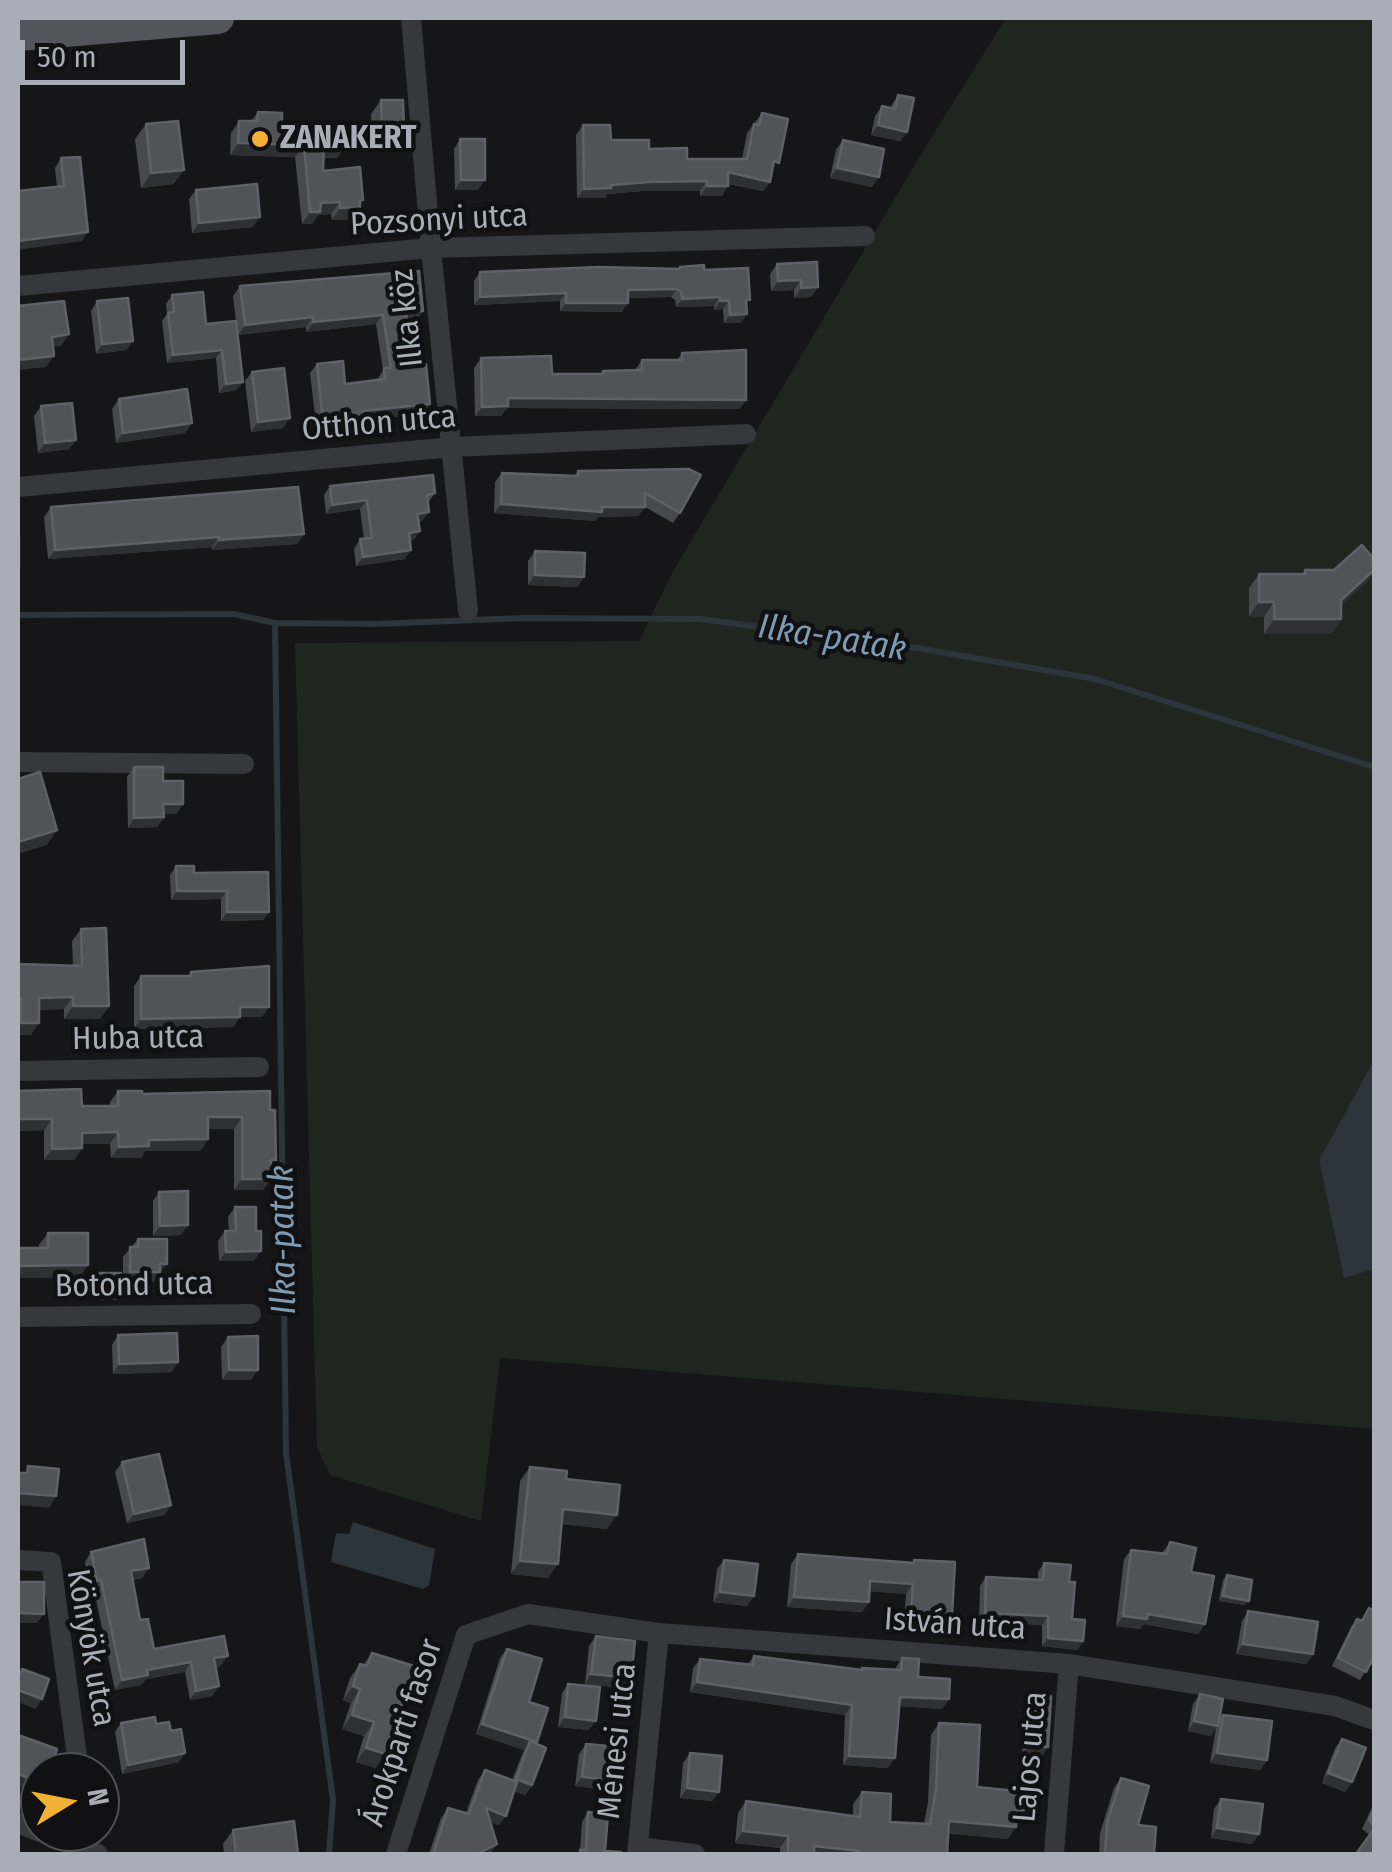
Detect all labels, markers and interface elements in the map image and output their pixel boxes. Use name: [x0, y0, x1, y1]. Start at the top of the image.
scale bar: [25, 20, 190, 82]
text: 50 m: [37, 39, 97, 75]
place label: ZANAKERT: [280, 120, 416, 158]
marker: ZANAKERT: [249, 128, 271, 150]
street label: Pozsonyi utca: [349, 197, 529, 245]
street label: Ilka köz: [384, 267, 432, 369]
street label: Otthon utca: [300, 398, 458, 450]
water label: Ilka-patak: [755, 607, 909, 671]
street label: Huba utca: [72, 1019, 204, 1059]
water label: Ilka-patak: [262, 1165, 306, 1315]
street label: Botond utca: [54, 1265, 214, 1307]
street label: Könyök utca: [57, 1566, 123, 1730]
street label: István utca: [883, 1601, 1027, 1649]
street label: Árokparti fasor: [355, 1634, 451, 1832]
street label: Ménesi utca: [591, 1661, 645, 1821]
street label: Lajos utca: [1006, 1690, 1056, 1824]
north arrow: [20, 1752, 120, 1852]
text: N: [80, 1786, 116, 1808]

